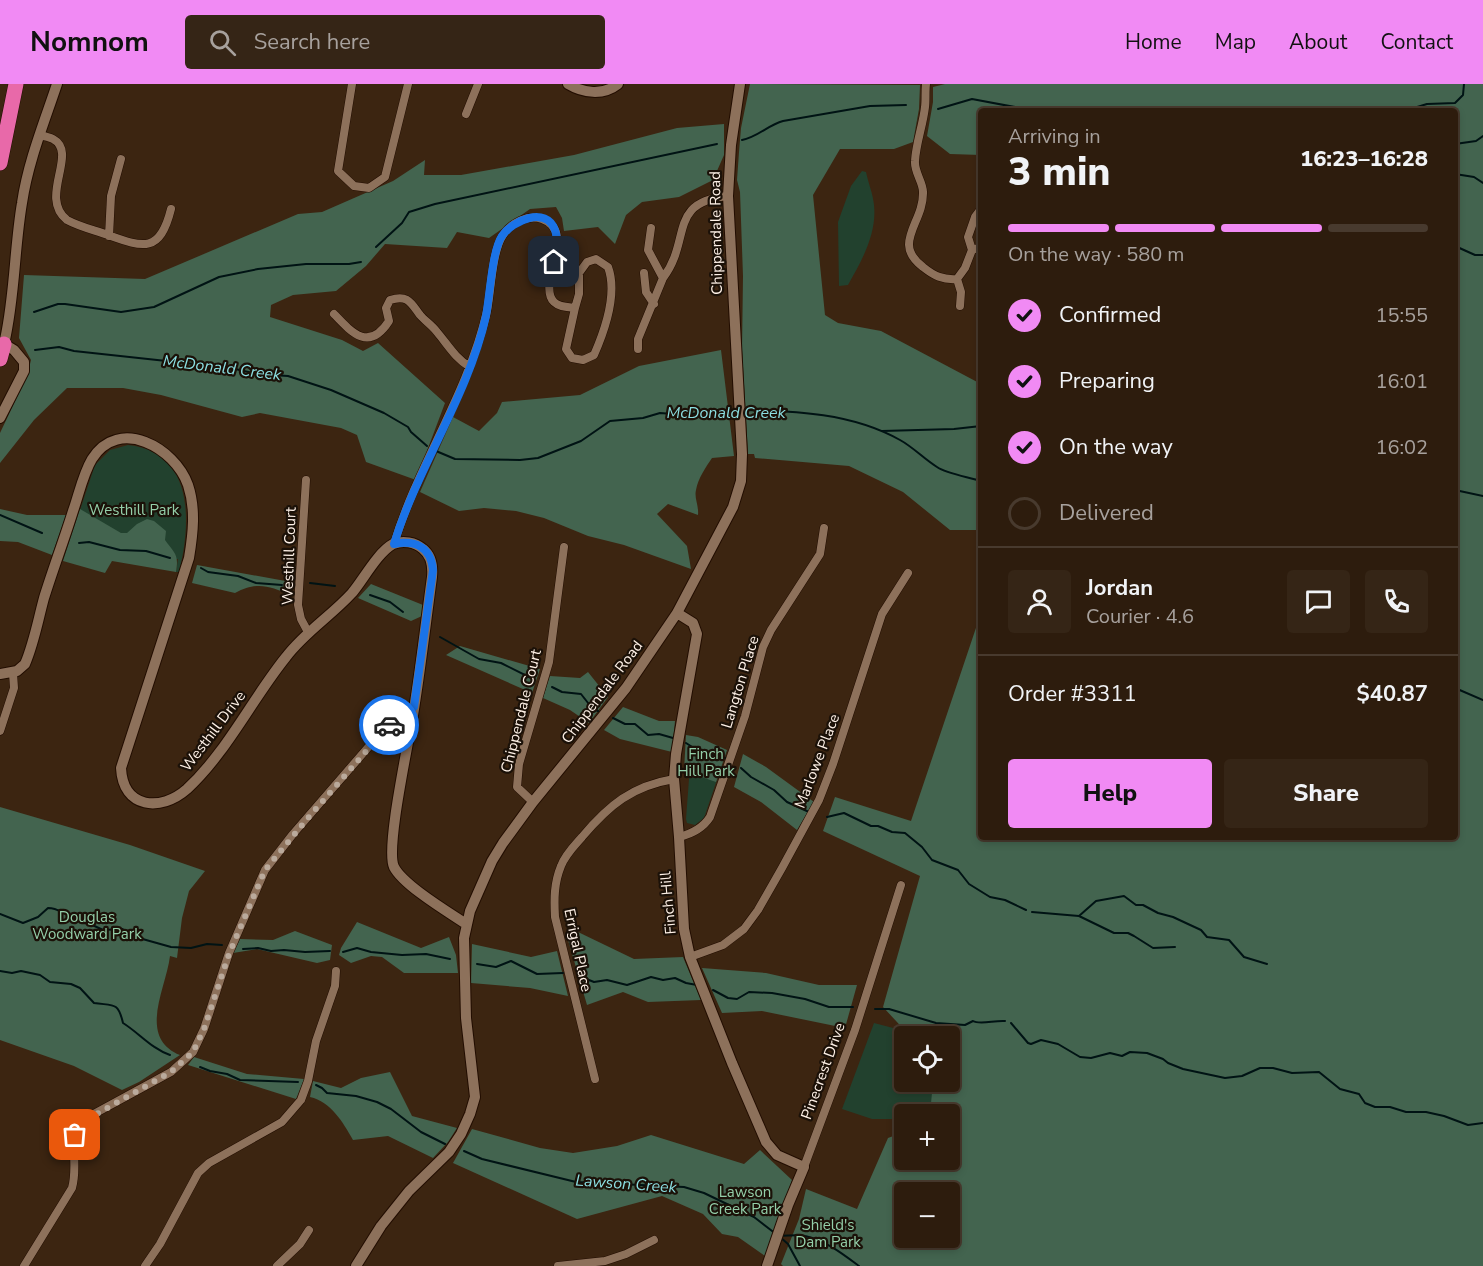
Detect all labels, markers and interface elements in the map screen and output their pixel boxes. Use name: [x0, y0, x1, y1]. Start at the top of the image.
search box: [185, 15, 605, 69]
text: Nomnom: [30, 23, 149, 61]
icon: search: [206, 26, 239, 59]
text: Search here: [254, 27, 370, 57]
text: Home: [1125, 28, 1182, 56]
text: Map: [1215, 28, 1256, 56]
text: About: [1289, 28, 1347, 56]
text: Contact: [1380, 28, 1453, 56]
text: Arriving in: [1008, 123, 1101, 150]
text: 16:23–16:28: [1300, 144, 1428, 174]
text: 3 min: [1008, 146, 1111, 199]
street label: Chippendale Road: [705, 171, 727, 295]
pin: [528, 236, 579, 287]
text: On the way · 580 m: [1008, 241, 1184, 268]
icon: home: [537, 245, 570, 278]
icon: check: [1008, 299, 1041, 332]
text: Confirmed: [1059, 300, 1161, 330]
text: 15:55: [1375, 302, 1428, 329]
water label: McDonald Creek: [162, 350, 283, 386]
icon: check: [1008, 365, 1041, 398]
text: Preparing: [1059, 366, 1155, 396]
text: 16:01: [1375, 368, 1428, 395]
water label: McDonald Creek: [667, 402, 786, 424]
icon: check: [1008, 431, 1041, 464]
text: On the way: [1059, 432, 1173, 462]
text: 16:02: [1375, 434, 1428, 461]
text: Delivered: [1059, 498, 1154, 528]
park label: Westhill Park: [89, 500, 180, 520]
street label: Westhill Court: [277, 506, 301, 605]
button: person: [1008, 570, 1071, 633]
button: chat: [1287, 570, 1350, 633]
button: phone: [1365, 570, 1428, 633]
text: Jordan: [1086, 573, 1153, 603]
text: Courier · 4.6: [1086, 603, 1194, 630]
street label: Langton Place: [716, 633, 764, 731]
street label: Chippendale Road: [557, 637, 647, 747]
street label: Chippendale Court: [496, 647, 546, 775]
text: Order #3311: [1008, 679, 1137, 709]
text: $40.87: [1357, 679, 1428, 709]
street label: Westhill Drive: [176, 687, 250, 775]
courier: [359, 695, 419, 755]
icon: car: [373, 709, 406, 742]
street label: Marlowe Place: [790, 711, 844, 811]
park label: Finch Hill Park: [677, 744, 735, 781]
button: Help: [1008, 759, 1212, 828]
button: Share: [1224, 759, 1428, 828]
street label: Finch Hill: [655, 870, 681, 935]
park label: Douglas Woodward Park: [32, 907, 142, 944]
street label: Errigal Place: [559, 907, 597, 993]
street label: Pinecrest Drive: [796, 1020, 850, 1122]
map controls: [894, 1026, 960, 1248]
button: locate: [894, 1026, 960, 1092]
button: +: [894, 1104, 960, 1170]
pin: [49, 1109, 100, 1160]
icon: bag: [58, 1118, 91, 1151]
water label: Lawson Creek: [575, 1169, 678, 1199]
park label: Lawson Creek Park: [709, 1182, 782, 1219]
button: −: [894, 1182, 960, 1248]
park label: Shield's Dam Park: [795, 1215, 861, 1252]

